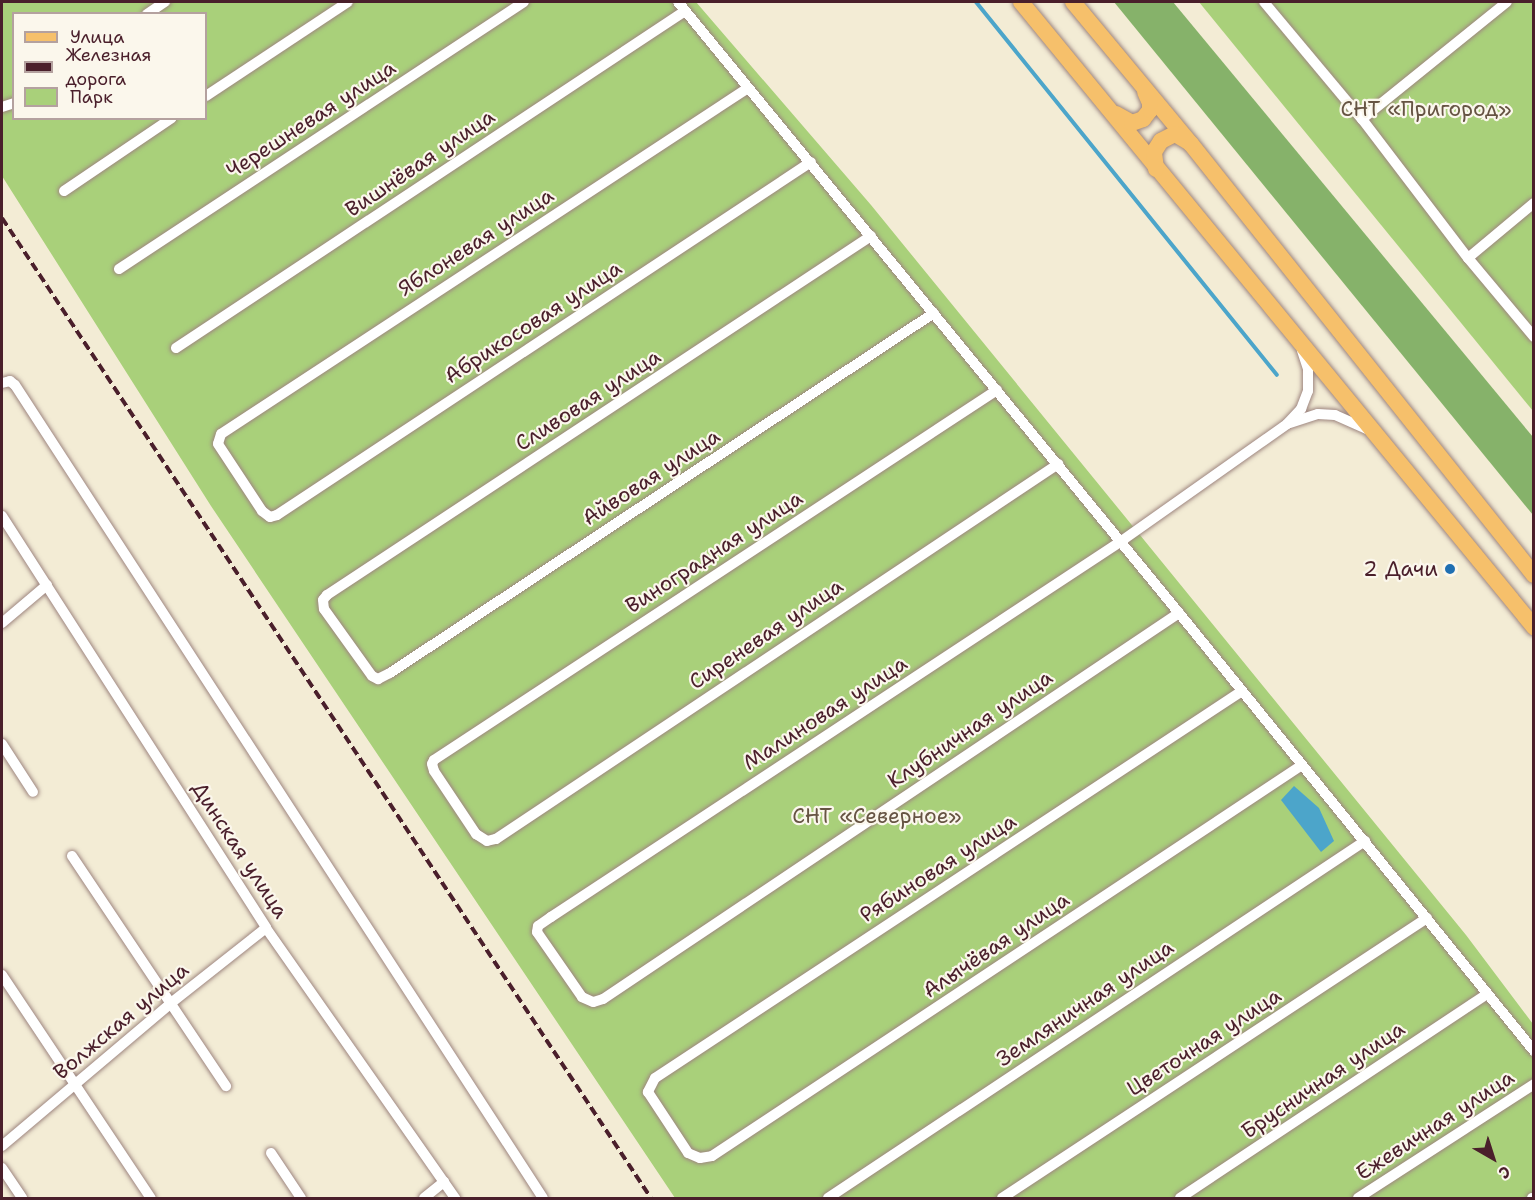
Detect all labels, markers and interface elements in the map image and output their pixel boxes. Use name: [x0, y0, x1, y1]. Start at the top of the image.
legend: [12, 12, 207, 120]
text: Улица: [70, 25, 124, 49]
text: Железная дорога: [65, 43, 151, 91]
street label: Черешневая улица: [222, 55, 400, 183]
text: Парк: [70, 85, 113, 109]
park label: СНТ «Пригород»: [1340, 96, 1512, 122]
street label: Вишнёвая улица: [341, 104, 499, 222]
street label: Яблоневая улица: [394, 182, 558, 302]
street label: Абрикосовая улица: [440, 255, 626, 389]
street label: Сливовая улица: [511, 344, 665, 456]
street label: Айвовая улица: [577, 423, 725, 531]
street label: Виноградная улица: [621, 485, 807, 619]
place label: 2 Дачи: [1363, 556, 1438, 582]
marker: 2 Дачи: [1443, 562, 1457, 576]
street label: Сиреневая улица: [684, 573, 848, 695]
street label: Малиновая улица: [738, 651, 912, 775]
street label: Клубничная улица: [883, 664, 1057, 794]
street label: Динская улица: [186, 777, 294, 923]
park label: СНТ «Северное»: [792, 803, 962, 829]
street label: Рябиновая улица: [855, 808, 1021, 928]
street label: Алычёвая улица: [918, 887, 1074, 1003]
street label: Земляничная улица: [992, 934, 1178, 1072]
street label: Волжская улица: [48, 957, 194, 1085]
street label: Цветочная улица: [1122, 983, 1286, 1101]
street label: Брусничная улица: [1237, 1016, 1409, 1144]
street label: Ежевичная улица: [1351, 1065, 1519, 1185]
north arrow: [1463, 1128, 1523, 1188]
text: С: [1494, 1161, 1515, 1184]

